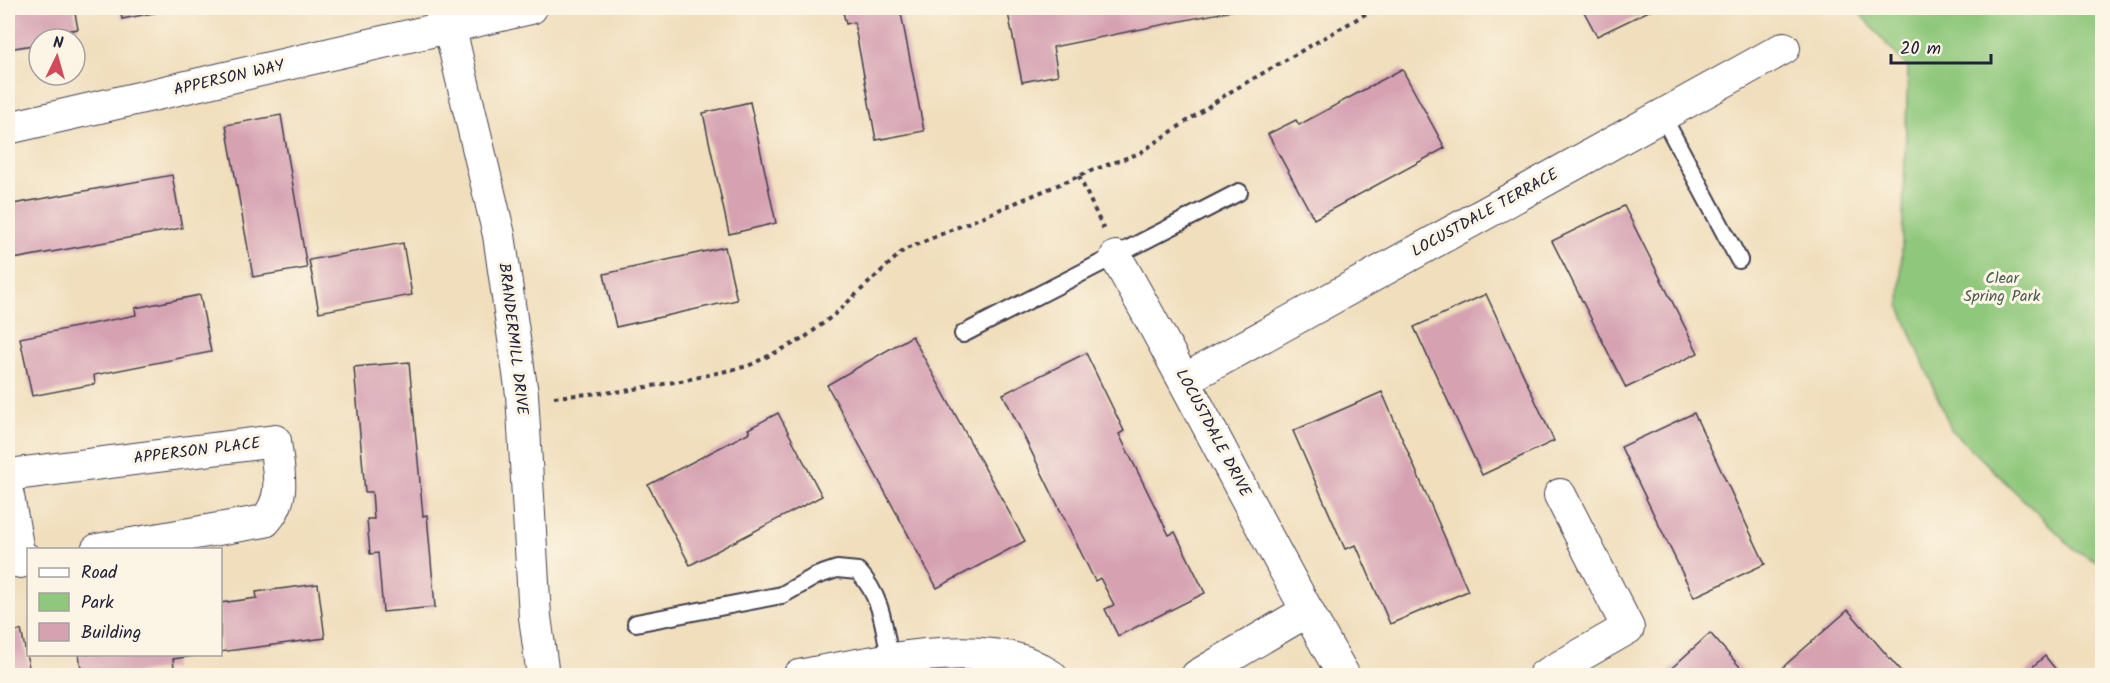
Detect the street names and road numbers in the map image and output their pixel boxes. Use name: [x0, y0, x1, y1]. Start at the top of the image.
street label: APPERSON WAY: [171, 53, 288, 103]
street label: LOCUSTDALE TERRACE: [1407, 162, 1564, 264]
street label: BRANDERMILL DRIVE: [491, 262, 535, 417]
street label: LOCUSTDALE DRIVE: [1169, 365, 1258, 502]
street label: APPERSON PLACE: [132, 431, 262, 471]

